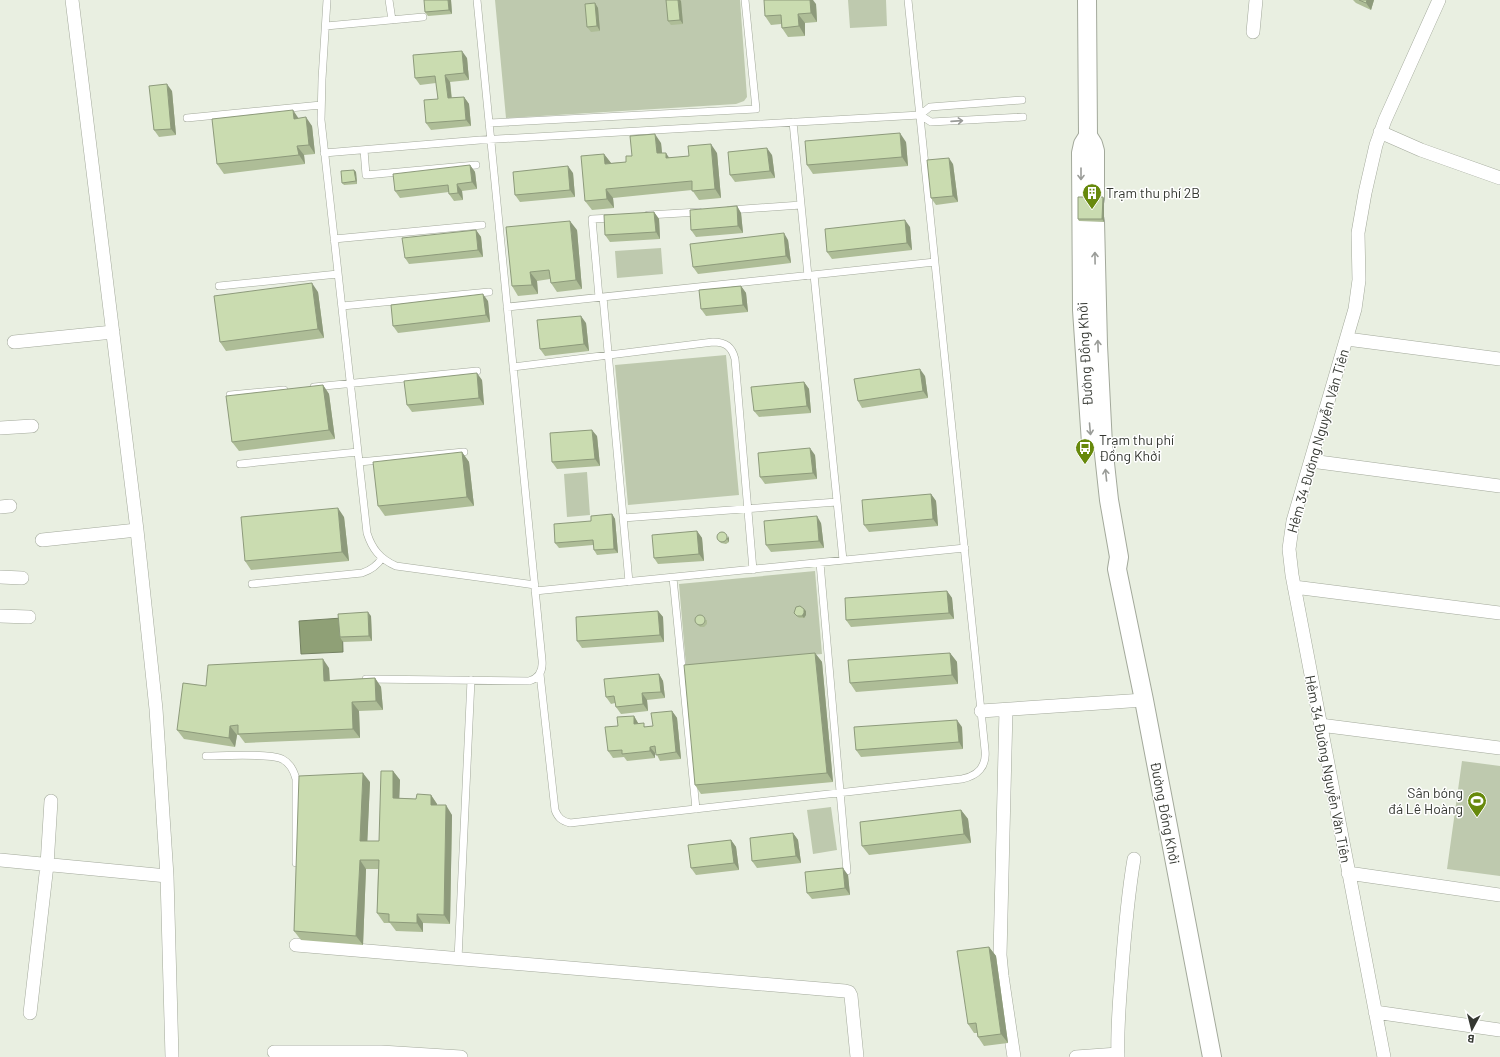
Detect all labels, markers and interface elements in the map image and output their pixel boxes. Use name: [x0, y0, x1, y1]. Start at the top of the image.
one-way arrow: [950, 117, 963, 124]
one-way arrow: [1077, 167, 1085, 180]
building icon: Trạm thu phí 2B: [1081, 182, 1103, 210]
place label: Trạm thu phí 2B: [1106, 184, 1200, 201]
one-way arrow: [1091, 252, 1099, 265]
street label: Đường Đồng Khởi: [1073, 302, 1096, 407]
one-way arrow: [1094, 340, 1101, 353]
street label: Hẻm 34 Đường Nguyễn Văn Tiên: [1283, 347, 1352, 535]
one-way arrow: [1086, 423, 1093, 436]
place label: Trạm thu phí Đồng Khởi: [1099, 431, 1174, 464]
bus stop icon: Trạm thu phí Đồng Khởi: [1074, 437, 1096, 465]
one-way arrow: [1102, 469, 1110, 482]
street label: Hẻm 34 Đường Nguyễn Văn Tiên: [1302, 674, 1355, 864]
street label: Đường Đồng Khởi: [1147, 760, 1184, 866]
place label: Sân bóng đá Lê Hoàng: [1388, 784, 1463, 817]
sports icon: Sân bóng đá Lê Hoàng: [1466, 790, 1488, 818]
north arrow: [1452, 1009, 1492, 1049]
text: B: [1466, 1033, 1475, 1046]

